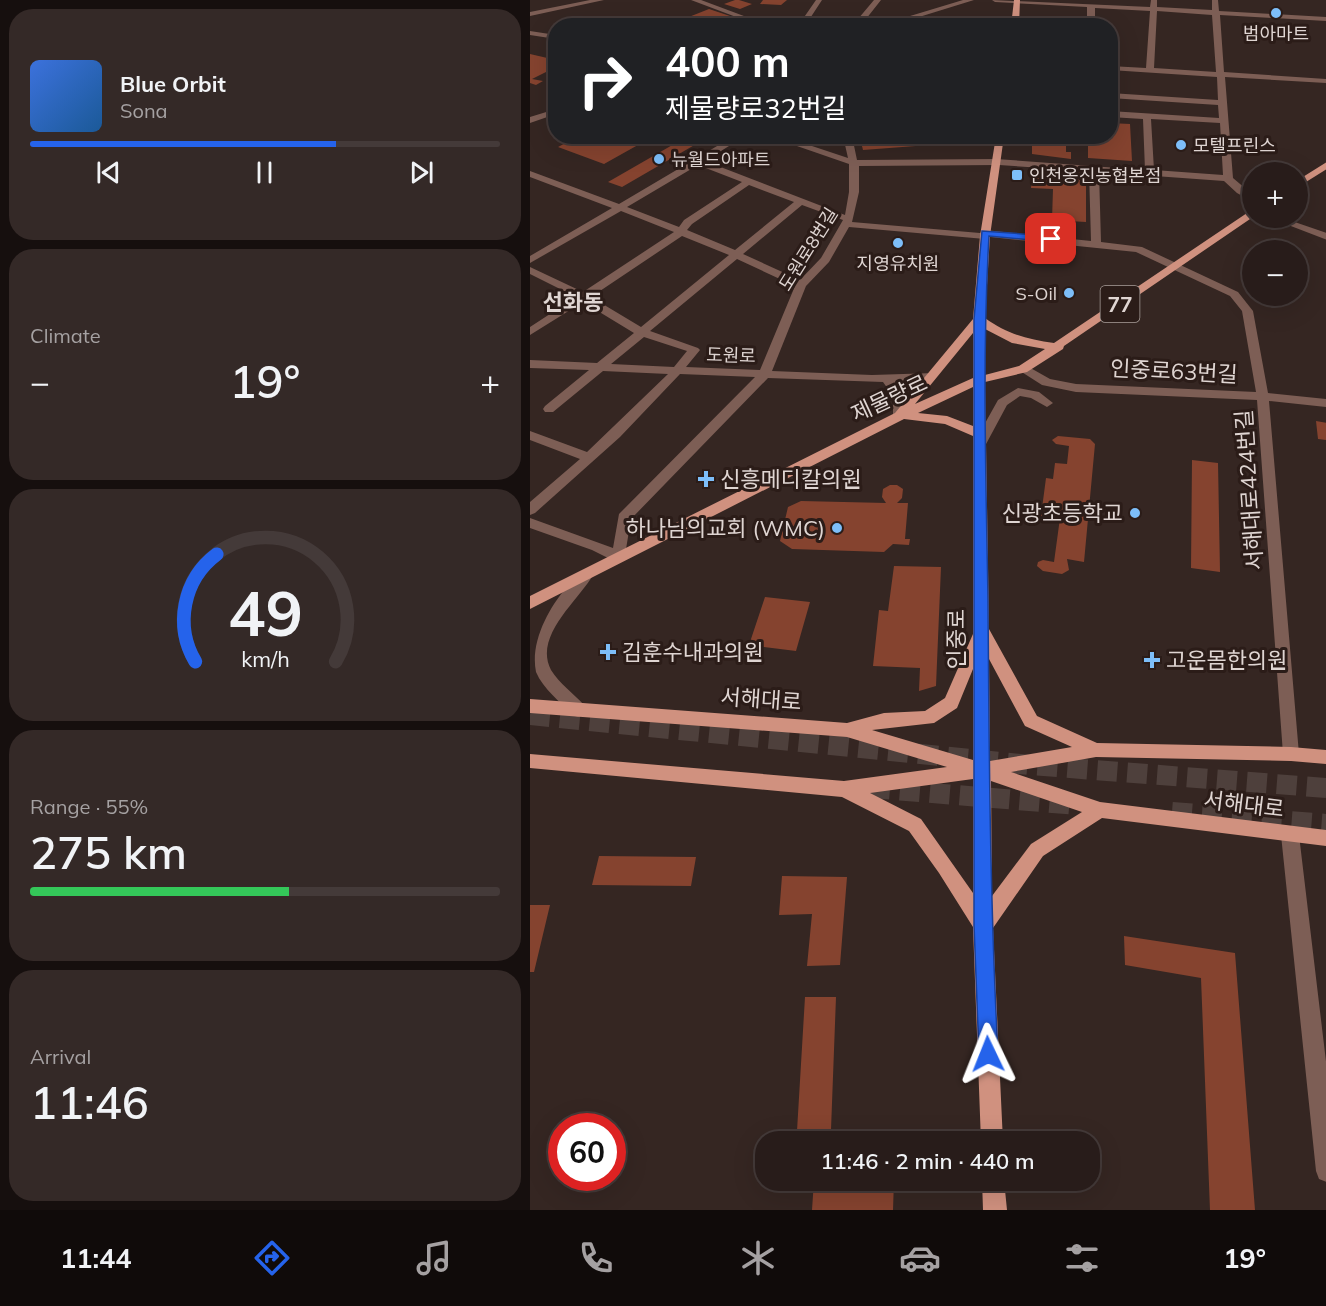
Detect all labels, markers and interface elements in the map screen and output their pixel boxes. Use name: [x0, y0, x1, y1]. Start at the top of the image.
marker: 범아마트: [1269, 6, 1283, 20]
place label: 범아마트: [1243, 22, 1309, 45]
text: 400 m: [665, 35, 790, 88]
icon: right: [566, 42, 644, 120]
text: Blue Orbit: [120, 70, 226, 98]
text: 제물량로32번길: [665, 91, 846, 125]
text: Sona: [120, 98, 168, 123]
place label: 모텔프린스: [1193, 134, 1276, 157]
marker: 모텔프린스: [1174, 138, 1188, 152]
place label: 뉴월드아파트: [671, 148, 770, 171]
marker: 뉴월드아파트: [652, 152, 666, 166]
icon: previous: [92, 156, 125, 189]
icon: pause: [248, 156, 281, 189]
icon: next: [405, 156, 438, 189]
map controls: [1242, 162, 1308, 306]
button: +: [1242, 162, 1308, 228]
place label: 인천옹진농협본점: [1029, 164, 1161, 187]
marker: 인천옹진농협본점: [1010, 168, 1024, 182]
street label: 도원로8번길: [773, 203, 843, 295]
pin: [1025, 213, 1076, 264]
icon: arrive: [1034, 222, 1067, 255]
marker: 지영유치원: [891, 236, 905, 250]
button: −: [1242, 240, 1308, 306]
place label: 지영유치원: [857, 252, 939, 275]
place label: S-Oil: [1016, 282, 1057, 305]
marker: S-Oil: [1062, 286, 1076, 300]
road number: 77: [1100, 286, 1140, 322]
district label: 선화동: [543, 288, 603, 316]
text: Climate: [30, 323, 101, 348]
street label: 도원로: [706, 343, 756, 367]
text: 19°: [230, 353, 300, 409]
street label: 인중로63번길: [1110, 354, 1238, 388]
text: −: [30, 361, 50, 402]
text: +: [480, 361, 500, 402]
street label: 제물량로: [846, 368, 932, 428]
street label: 서해대로424번길: [1229, 409, 1269, 571]
place label: 신흥메디칼의원: [720, 465, 862, 493]
marker: 신흥메디칼의원: [697, 470, 715, 488]
place label: 신광초등학교: [1002, 499, 1123, 527]
marker: 신광초등학교: [1128, 506, 1142, 520]
place label: 하나님의교회 (WMC): [625, 514, 825, 542]
marker: 하나님의교회 (WMC): [830, 521, 844, 535]
text: 49: [228, 573, 302, 652]
street label: 인중로: [942, 609, 970, 669]
place label: 김훈수내과의원: [622, 638, 764, 666]
marker: 김훈수내과의원: [599, 643, 617, 661]
text: km/h: [241, 645, 289, 672]
place label: 고운몸한의원: [1166, 646, 1287, 674]
marker: 고운몸한의원: [1143, 651, 1161, 669]
street label: 서해대로: [720, 682, 802, 716]
street label: 서해대로: [1202, 785, 1286, 823]
text: Range · 55%: [30, 794, 148, 819]
text: 275 km: [30, 824, 187, 880]
position arrow: [956, 1022, 1020, 1086]
text: Arrival: [30, 1044, 91, 1069]
text: 11:46: [30, 1074, 149, 1130]
speed limit sign: 60: [548, 1113, 626, 1191]
text: 11:46 · 2 min · 440 m: [820, 1147, 1035, 1175]
icon: directions: [251, 1237, 293, 1279]
icon: music: [413, 1237, 455, 1279]
icon: phone: [575, 1237, 617, 1279]
icon: climate: [737, 1237, 779, 1279]
icon: car: [899, 1237, 941, 1279]
icon: filters: [1061, 1237, 1103, 1279]
text: 11:44: [60, 1241, 131, 1275]
text: 19°: [1223, 1241, 1266, 1275]

